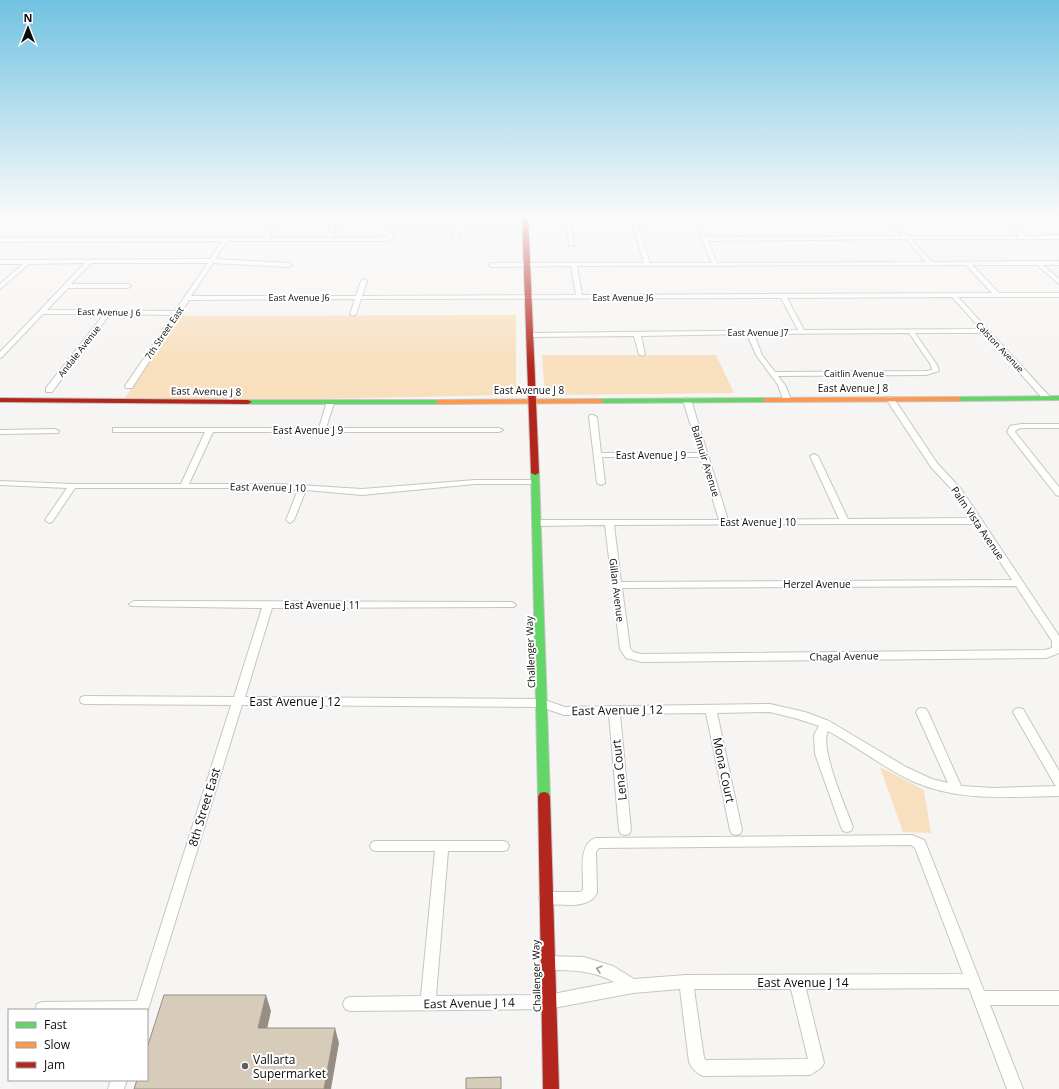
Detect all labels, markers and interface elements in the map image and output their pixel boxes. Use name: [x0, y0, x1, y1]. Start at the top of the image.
north arrow: [8, 8, 48, 48]
text: N: [24, 10, 32, 25]
street label: East Avenue J6: [268, 291, 330, 304]
street label: East Avenue J6: [592, 291, 654, 304]
street label: 7th Street East: [142, 304, 186, 362]
street label: East Avenue J 6: [77, 305, 141, 319]
street label: Calston Avenue: [973, 319, 1027, 375]
street label: Andale Avenue: [55, 322, 103, 380]
street label: East Avenue J7: [727, 326, 789, 339]
street label: Caitlin Avenue: [824, 367, 884, 380]
street label: East Avenue J 8: [818, 381, 889, 395]
street label: East Avenue J 8: [171, 383, 242, 399]
street label: East Avenue J 8: [494, 383, 565, 397]
street label: East Avenue J 9: [273, 423, 344, 437]
street label: Balmuir Avenue: [688, 424, 724, 499]
street label: East Avenue J 9: [616, 448, 687, 462]
street label: East Avenue J 10: [230, 479, 306, 495]
street label: Palm Vista Avenue: [948, 484, 1008, 563]
street label: East Avenue J 10: [720, 515, 796, 529]
street label: Gillan Avenue: [606, 557, 628, 623]
street label: Herzel Avenue: [783, 577, 851, 591]
street label: East Avenue J 11: [284, 598, 360, 612]
street label: Challenger Way: [522, 615, 538, 688]
street label: Chagal Avenue: [809, 648, 879, 664]
street label: East Avenue J 12: [249, 693, 341, 710]
street label: East Avenue J 12: [571, 701, 663, 719]
street label: Mona Court: [709, 736, 739, 804]
street label: Lena Court: [607, 739, 631, 801]
street label: 8th Street East: [184, 766, 224, 848]
street label: Challenger Way: [528, 939, 544, 1012]
one-way arrow: [595, 965, 602, 974]
street label: East Avenue J 14: [757, 974, 849, 991]
street label: East Avenue J 14: [423, 994, 515, 1012]
legend: [8, 1009, 148, 1081]
text: Fast: [44, 1016, 67, 1033]
text: Slow: [44, 1036, 71, 1053]
place label: Vallarta Supermarket: [253, 1051, 326, 1082]
text: Jam: [43, 1056, 65, 1073]
marker: Vallarta Supermarket: [240, 1061, 250, 1071]

